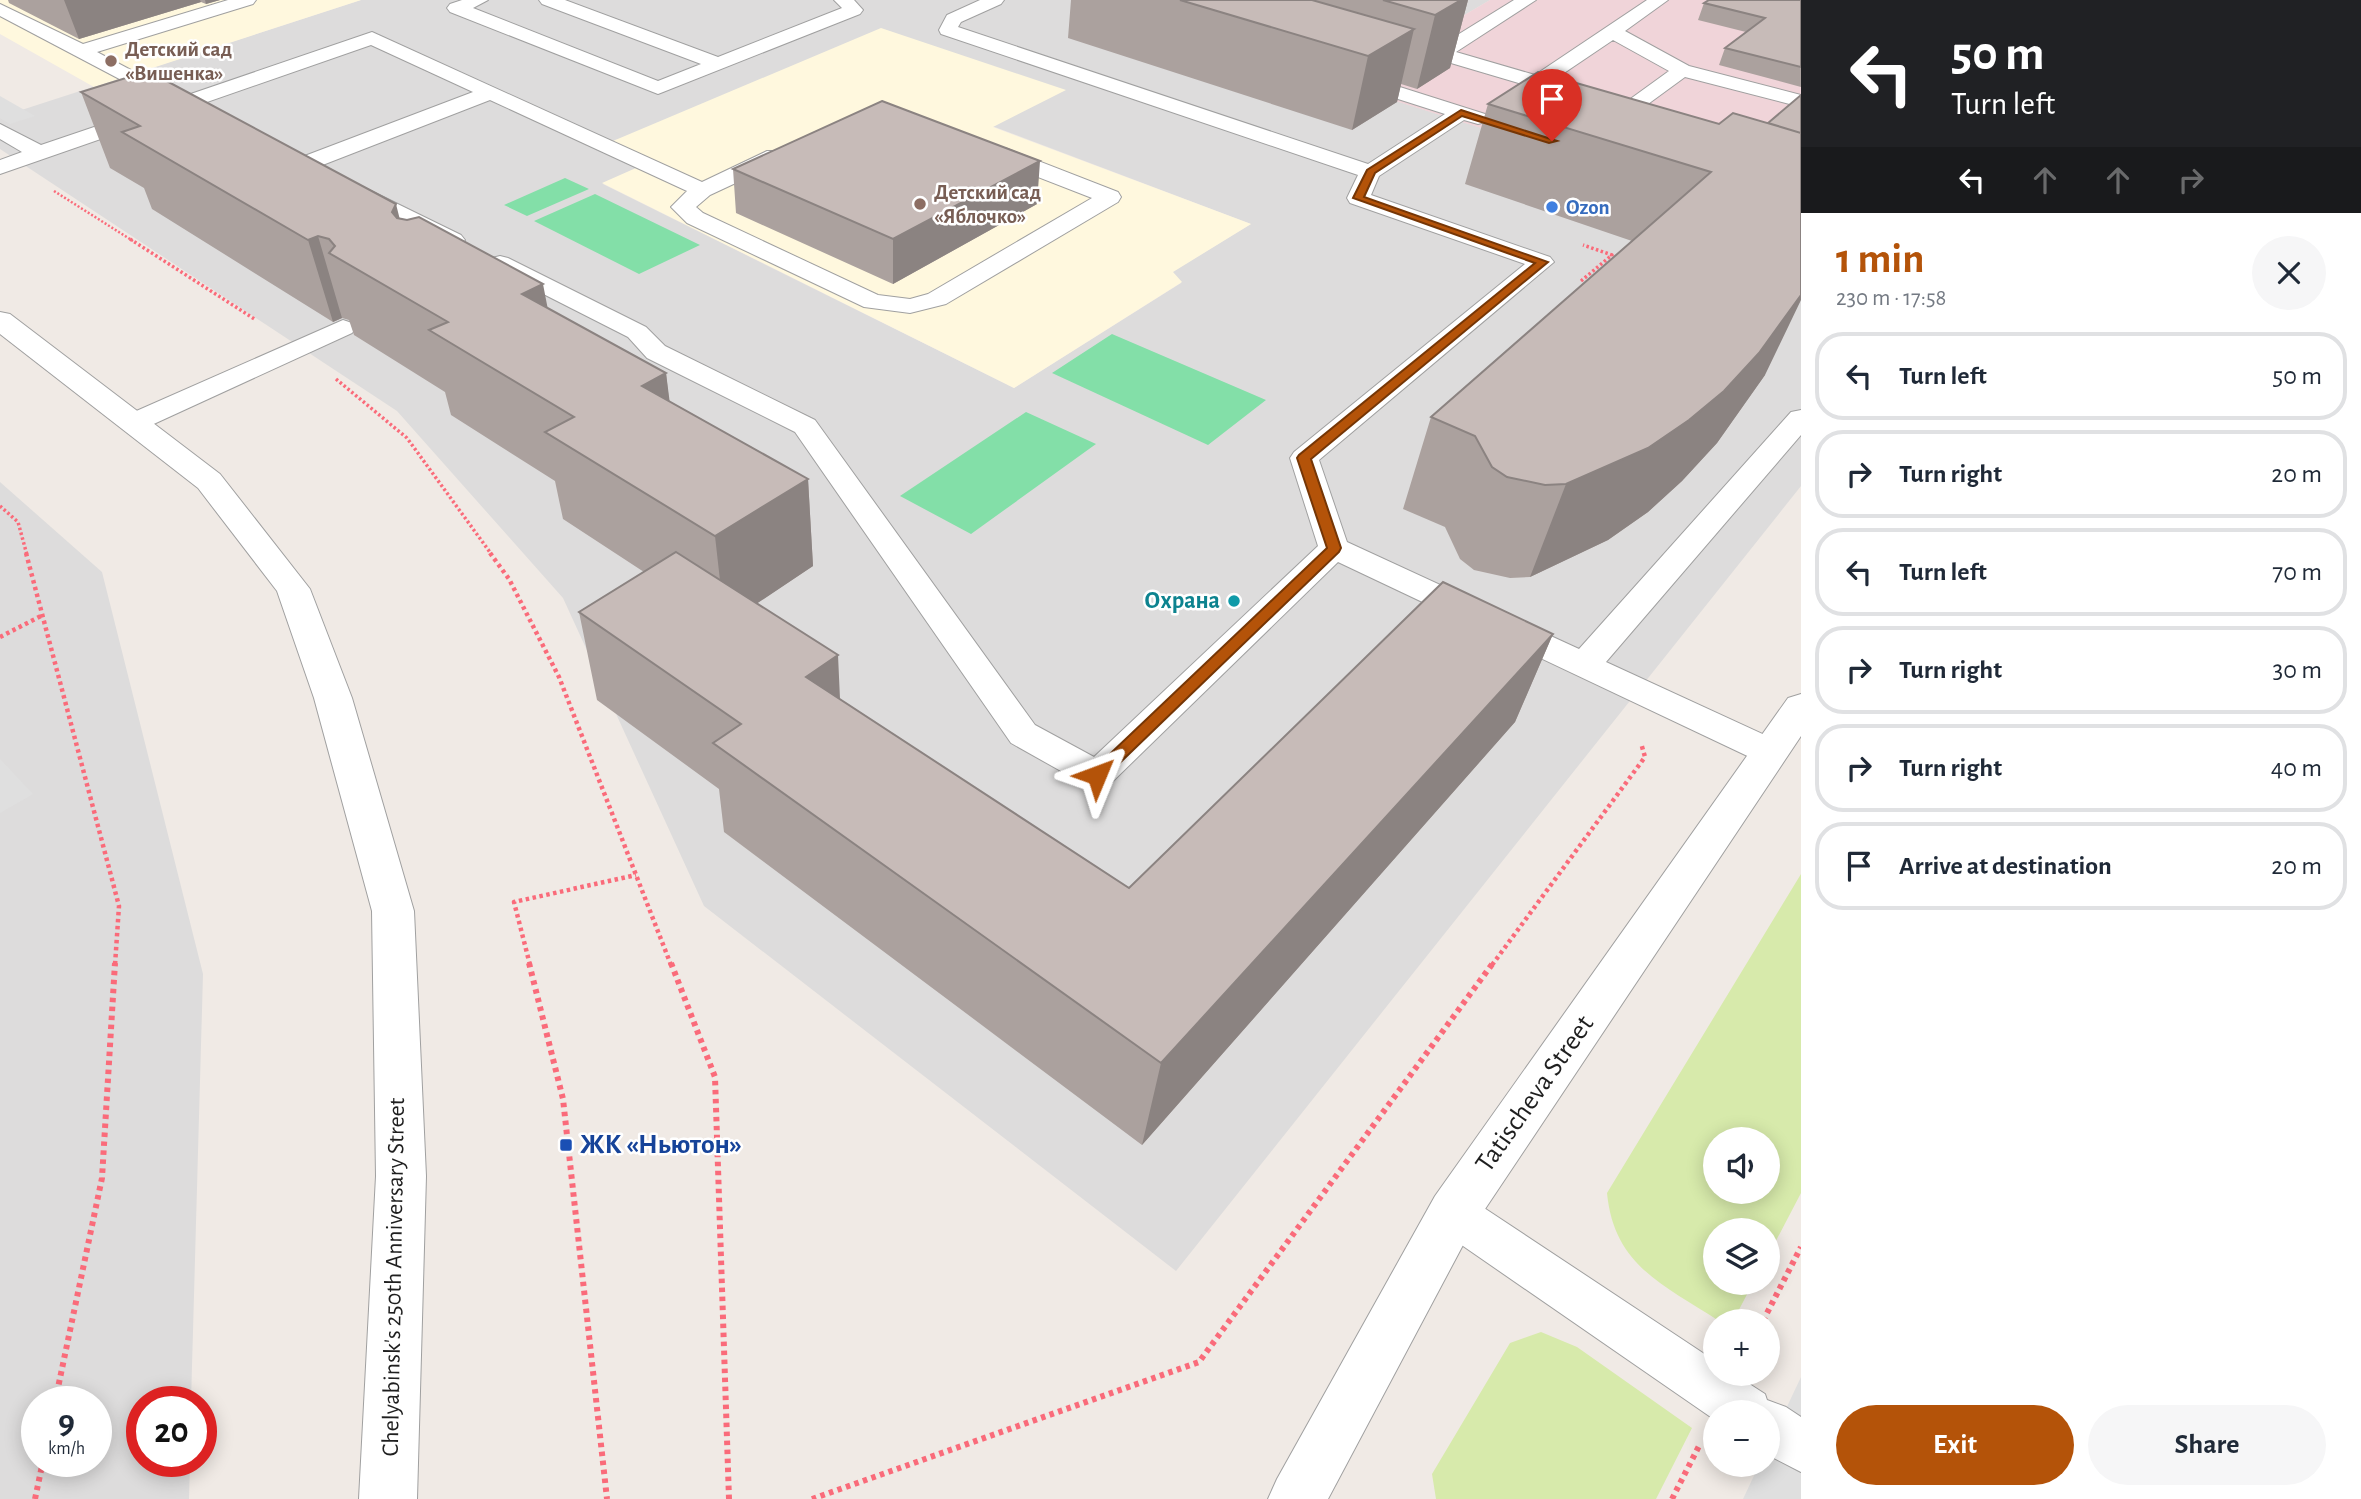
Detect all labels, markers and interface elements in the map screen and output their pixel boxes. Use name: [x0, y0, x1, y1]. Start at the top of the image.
icon: left: [1836, 28, 1927, 119]
text: 50 m: [1951, 30, 2045, 79]
place label: Детский сад «Вишенка»: [125, 39, 232, 84]
marker: Детский сад «Вишенка»: [103, 53, 119, 69]
pin: [1522, 69, 1582, 141]
icon: arrive: [1533, 80, 1571, 118]
text: Turn left: [1951, 88, 2055, 120]
icon: left: [1953, 161, 1991, 199]
icon: ahead: [2026, 161, 2064, 199]
icon: ahead: [2099, 161, 2137, 199]
icon: right: [2172, 161, 2210, 199]
place label: Детский сад «Яблочко»: [934, 182, 1041, 227]
marker: Детский сад «Яблочко»: [912, 196, 928, 212]
place label: Ozon: [1566, 197, 1610, 218]
marker: Ozon: [1544, 199, 1560, 215]
button: close: [2252, 236, 2326, 310]
text: 1 min: [1836, 238, 1925, 280]
text: 230 m · 17:58: [1836, 287, 1946, 310]
icon: left: [1840, 357, 1878, 395]
text: Turn left: [1899, 363, 1987, 389]
text: 50 m: [2272, 363, 2322, 389]
icon: right: [1840, 455, 1878, 493]
text: Turn right: [1899, 461, 2002, 487]
text: 20 m: [2271, 461, 2322, 487]
icon: left: [1840, 553, 1878, 591]
text: Turn left: [1899, 559, 1987, 585]
text: 70 m: [2272, 559, 2322, 585]
place label: Охрана: [1144, 589, 1220, 613]
marker: Охрана: [1226, 593, 1242, 609]
icon: right: [1840, 651, 1878, 689]
text: Turn right: [1899, 657, 2002, 683]
text: 30 m: [2272, 657, 2322, 683]
position arrow: [1060, 738, 1134, 812]
icon: right: [1840, 749, 1878, 787]
text: Turn right: [1899, 755, 2002, 781]
text: 40 m: [2271, 755, 2322, 781]
icon: arrive: [1840, 847, 1878, 885]
text: Arrive at destination: [1899, 853, 2112, 879]
text: 20 m: [2271, 853, 2322, 879]
street label: Tatischeva Street: [1471, 1011, 1599, 1177]
street label: Chelyabinsk's 250th Anniversary Street: [379, 1097, 409, 1457]
map controls: [1703, 1127, 1780, 1477]
button: sound: [1703, 1127, 1780, 1204]
place label: ЖК «Ньютон»: [580, 1131, 742, 1159]
marker: ЖК «Ньютон»: [558, 1137, 574, 1153]
button: layers: [1703, 1218, 1780, 1295]
button: +: [1703, 1309, 1780, 1386]
speed limit sign: 20: [126, 1386, 217, 1477]
button: −: [1703, 1400, 1780, 1477]
text: 9: [58, 1405, 75, 1440]
button: Exit: [1836, 1405, 2074, 1485]
button: Share: [2088, 1405, 2326, 1485]
text: km/h: [48, 1440, 85, 1458]

